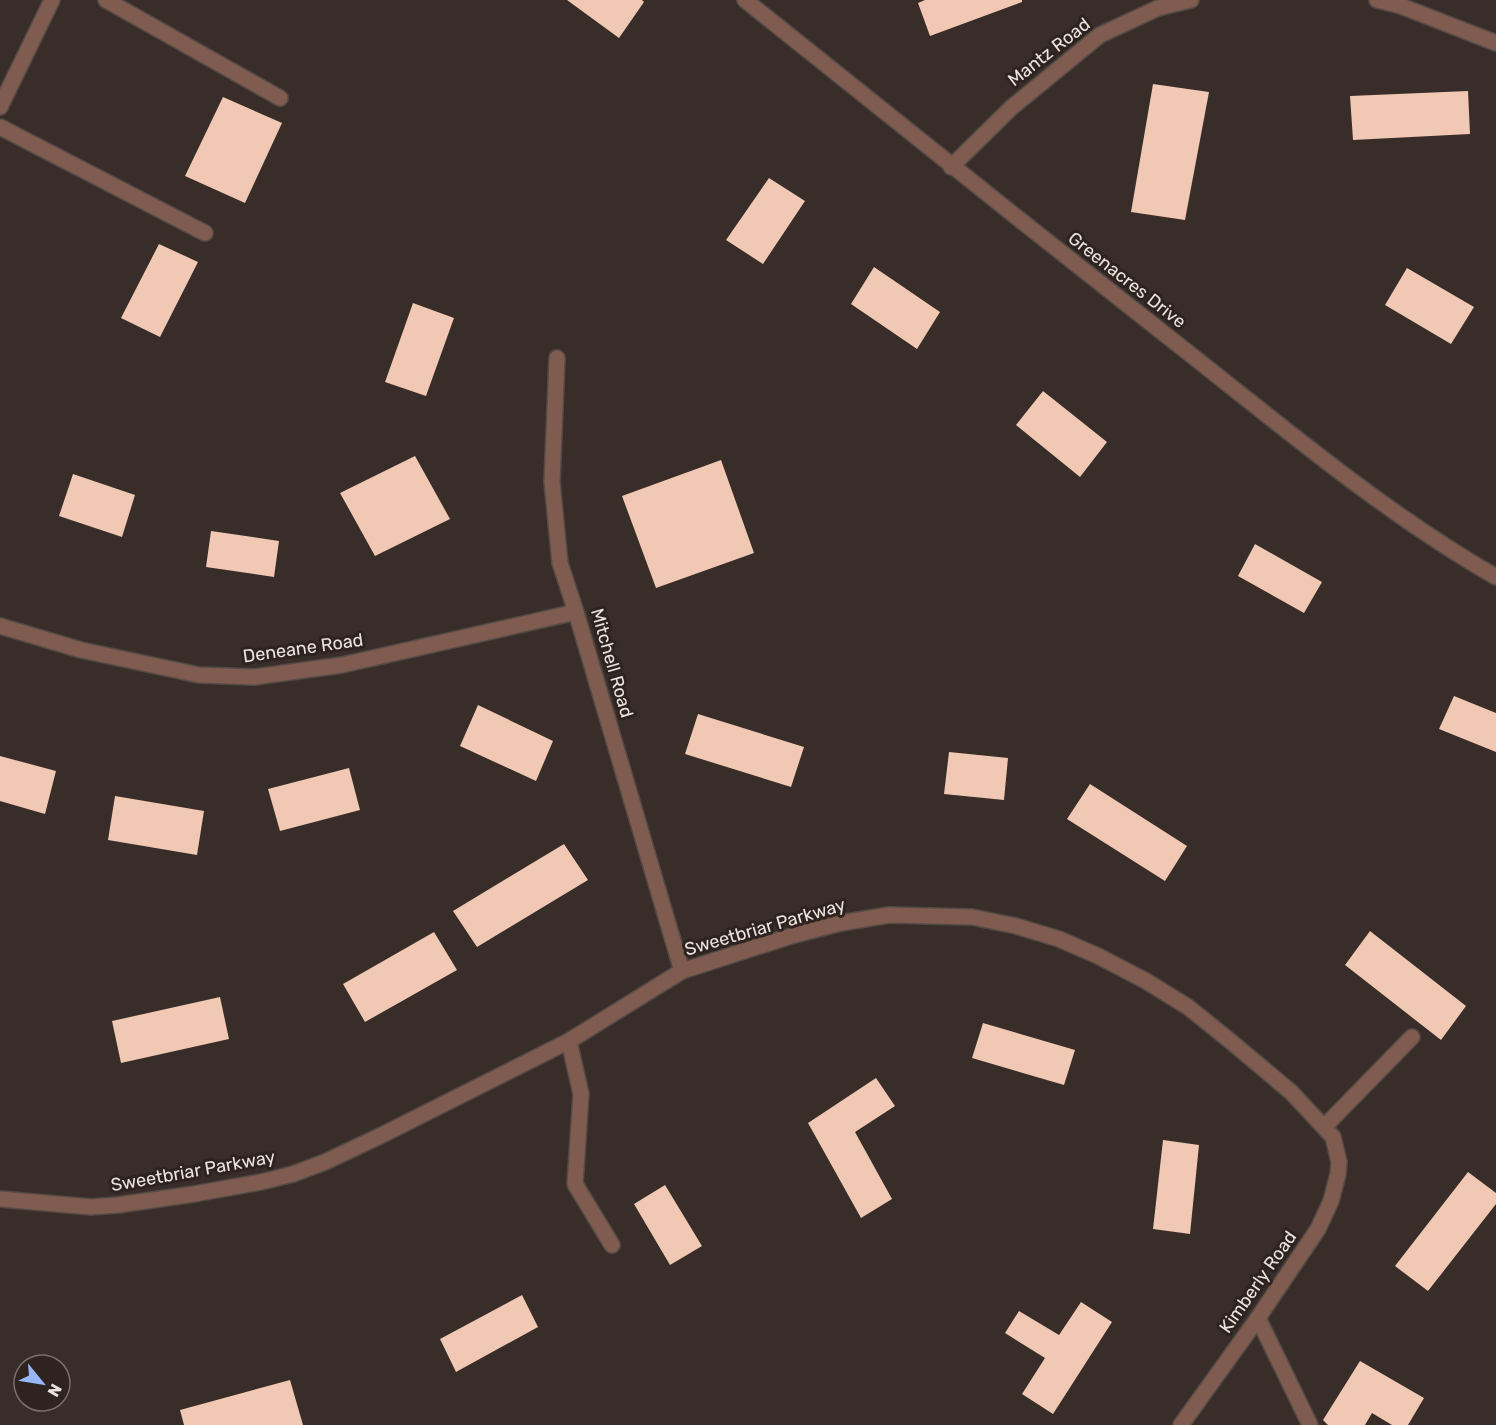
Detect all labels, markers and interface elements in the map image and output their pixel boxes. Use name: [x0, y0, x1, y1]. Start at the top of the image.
street label: Mantz Road: [1004, 13, 1094, 91]
street label: Greenacres Drive: [1064, 227, 1190, 333]
street label: Mitchell Road: [586, 606, 638, 720]
street label: Deneane Road: [241, 629, 365, 667]
street label: Sweetbriar Parkway: [682, 893, 848, 961]
street label: Sweetbriar Parkway: [109, 1146, 277, 1196]
street label: Kimberly Road: [1215, 1227, 1301, 1337]
north arrow: [12, 1353, 72, 1413]
text: N: [43, 1381, 66, 1400]

